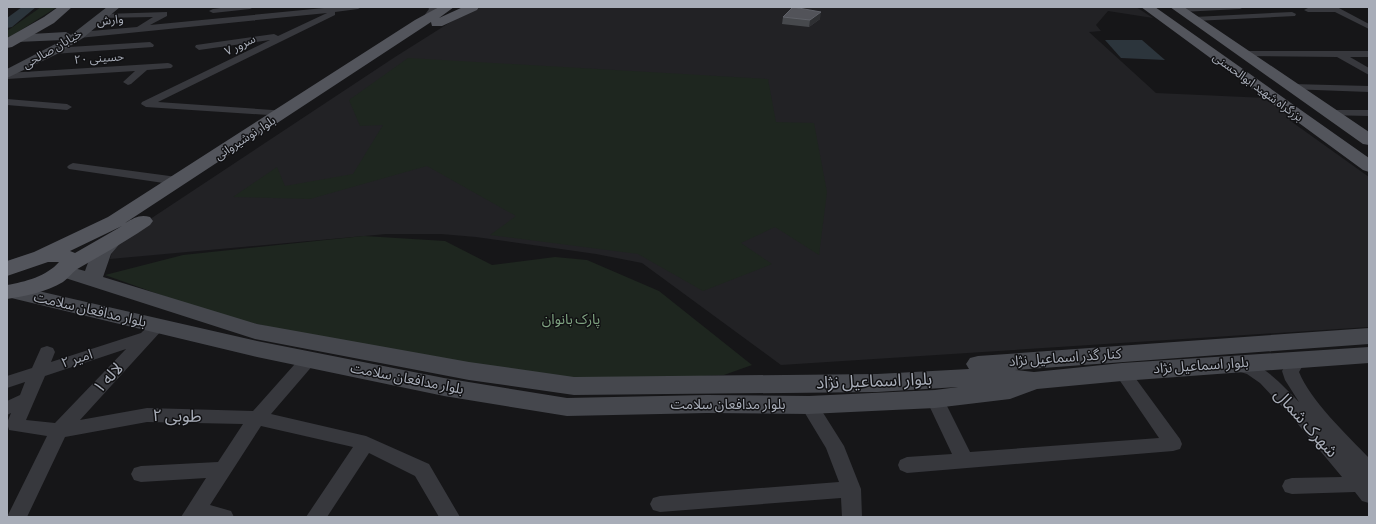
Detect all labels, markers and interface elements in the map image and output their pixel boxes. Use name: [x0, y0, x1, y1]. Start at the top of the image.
street label: وارش: [96, 13, 124, 28]
street label: خيابان صالحی: [20, 27, 84, 72]
street label: سرور ۷: [223, 32, 258, 58]
street label: حسینی ٢٠: [73, 50, 125, 67]
street label: بزرگراه شهید ابوالحسنی: [1210, 50, 1305, 124]
street label: بلوار نوشیروانی: [213, 114, 278, 163]
street label: بلوار مدافعان سلامت: [32, 290, 148, 331]
park label: پارک بانوان: [542, 313, 600, 329]
street label: کنار گذر اسماعیل نژاد: [1008, 346, 1122, 370]
street label: امیر ۲: [60, 347, 95, 372]
street label: بلوار اسماعیل نژاد: [1153, 356, 1249, 377]
street label: لاله ۱: [90, 359, 126, 397]
street label: بلوار مدافعان سلامت: [349, 361, 465, 398]
street label: بلوار اسماعیل نژاد: [816, 370, 932, 394]
street label: شهرک شمال: [1270, 385, 1341, 462]
street label: بلوار مدافعان سلامت: [670, 398, 786, 413]
street label: طوبی ۲: [152, 407, 202, 427]

